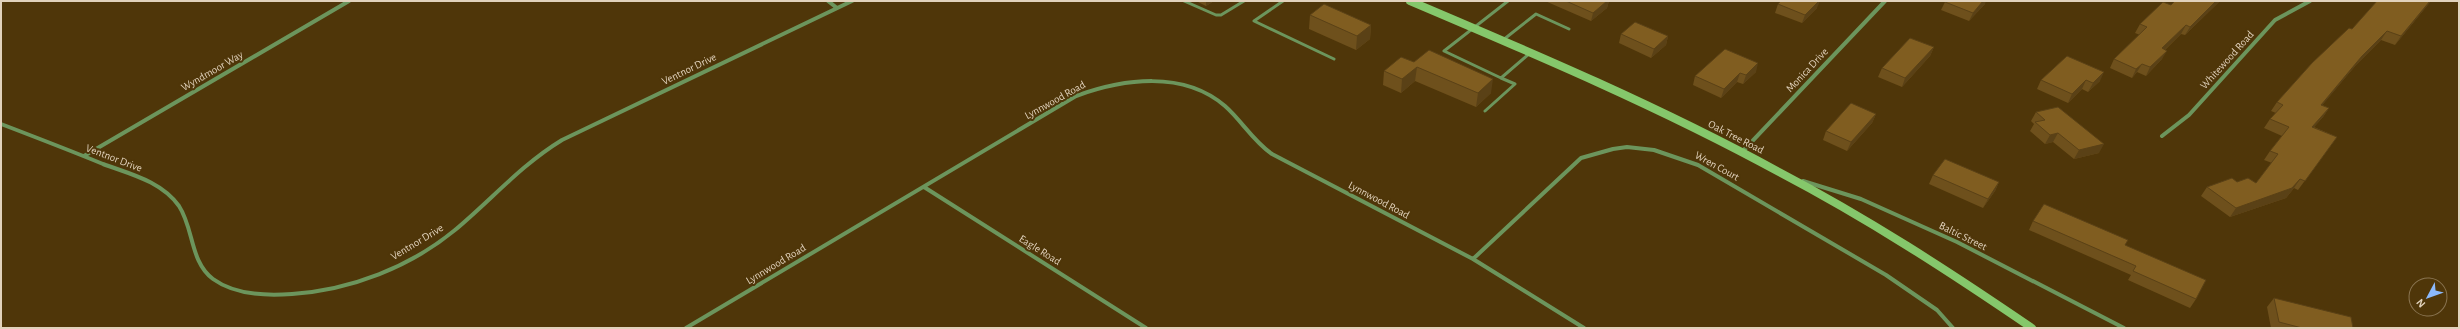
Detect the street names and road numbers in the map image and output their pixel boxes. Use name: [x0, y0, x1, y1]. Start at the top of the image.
street label: Whitewood Road: [2198, 29, 2256, 91]
street label: Monica Drive: [1784, 46, 1830, 94]
street label: Wyndmoor Way: [179, 49, 245, 93]
street label: Ventnor Drive: [660, 51, 718, 87]
street label: Lynnwood Road: [1023, 79, 1087, 121]
street label: Oak Tree Road: [1706, 118, 1766, 156]
street label: Ventnor Drive: [84, 142, 144, 174]
street label: Wren Court: [1693, 149, 1741, 183]
street label: Lynnwood Road: [1347, 179, 1412, 221]
street label: Baltic Street: [1937, 220, 1989, 253]
street label: Ventnor Drive: [389, 222, 445, 262]
street label: Eagle Road: [1017, 233, 1063, 267]
street label: Lynnwood Road: [744, 242, 808, 286]

